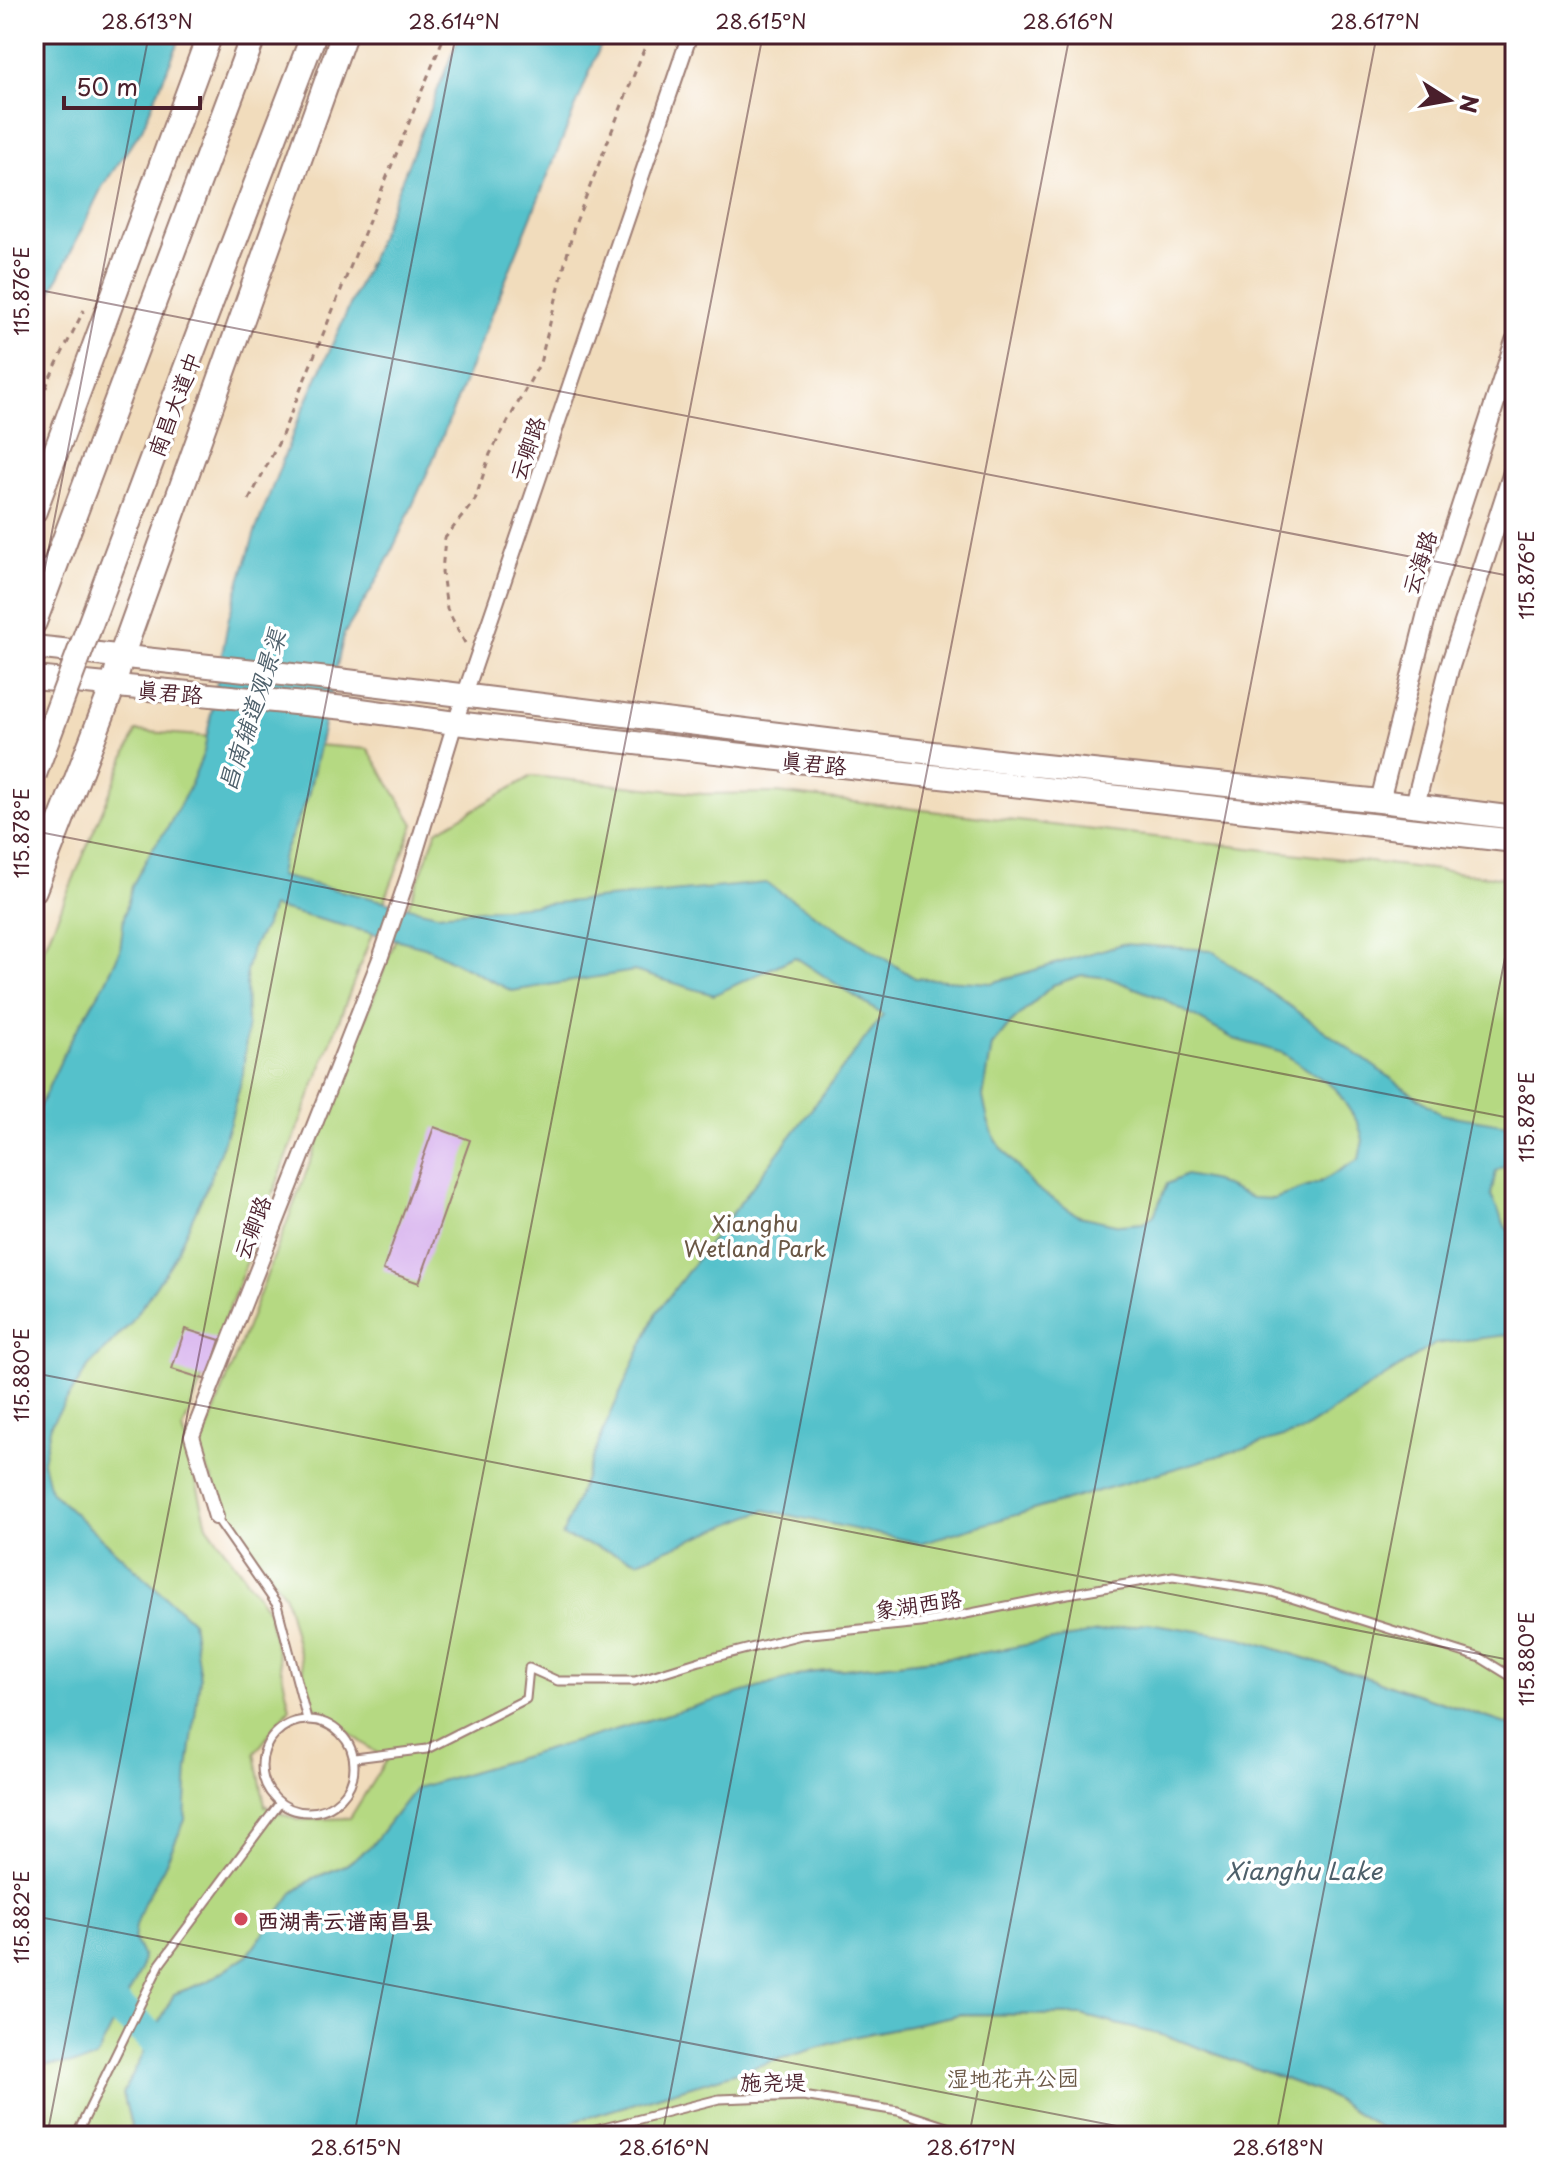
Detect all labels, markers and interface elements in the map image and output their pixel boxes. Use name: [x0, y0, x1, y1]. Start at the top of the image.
text: 28.613°N: [101, 6, 193, 36]
text: 28.614°N: [408, 6, 500, 36]
text: 28.615°N: [715, 6, 807, 36]
text: 28.616°N: [1022, 6, 1114, 36]
text: 28.617°N: [1330, 6, 1420, 36]
scale bar: [64, 60, 200, 110]
north arrow: [1409, 60, 1489, 140]
text: 50 m: [76, 68, 138, 104]
text: N: [1452, 92, 1488, 116]
text: 115.876°E: [6, 246, 36, 336]
street label: 南昌大道中: [138, 347, 208, 461]
street label: 云卿路: [500, 411, 552, 485]
street label: 云海路: [1392, 526, 1444, 598]
text: 115.876°E: [1511, 530, 1541, 620]
water label: 昌南辅道观景渠: [208, 623, 295, 795]
street label: 真君路: [136, 672, 204, 710]
street label: 真君路: [779, 742, 849, 782]
text: 115.878°E: [6, 788, 36, 878]
text: 115.878°E: [1511, 1072, 1541, 1162]
street label: 云卿路: [224, 1190, 278, 1264]
park label: Xianghu Wetland Park: [684, 1206, 826, 1264]
text: 115.880°E: [6, 1328, 36, 1422]
street label: 象湖西路: [872, 1581, 964, 1625]
text: 115.880°E: [1511, 1612, 1541, 1706]
water label: Xianghu Lake: [1226, 1852, 1383, 1888]
text: 115.882°E: [6, 1870, 36, 1964]
place label: 西湖青云谱南昌县: [257, 1903, 433, 1936]
marker: 西湖青云谱南昌县: [232, 1910, 250, 1928]
park label: 湿地花卉公园: [947, 2060, 1079, 2093]
street label: 施尧堤: [740, 2064, 806, 2097]
text: 28.615°N: [310, 2132, 402, 2162]
text: 28.616°N: [618, 2132, 710, 2162]
text: 28.617°N: [926, 2132, 1016, 2162]
text: 28.618°N: [1232, 2132, 1324, 2162]

